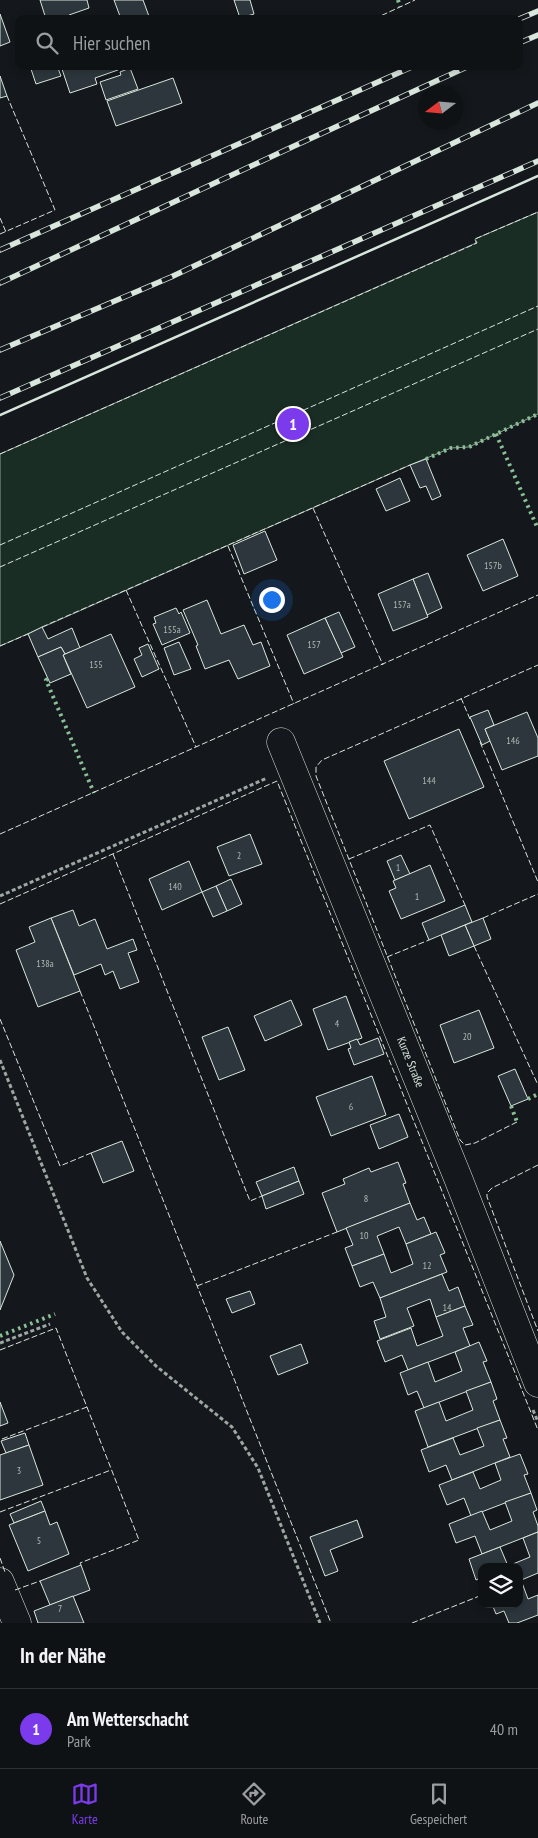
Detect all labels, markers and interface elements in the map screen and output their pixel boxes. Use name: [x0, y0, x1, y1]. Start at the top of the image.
search box: [15, 15, 523, 70]
icon: search: [33, 29, 61, 57]
text: Hier suchen: [73, 31, 150, 55]
north arrow: [418, 85, 463, 130]
pin: 1: [277, 405, 309, 443]
house number: 157b: [484, 559, 502, 572]
your location: [259, 587, 285, 613]
house number: 157a: [393, 598, 411, 611]
house number: 155a: [163, 623, 181, 636]
house number: 157: [307, 638, 321, 651]
house number: 155: [89, 658, 103, 671]
house number: 146: [506, 734, 520, 747]
house number: 144: [422, 774, 436, 787]
house number: 2: [237, 849, 241, 862]
house number: 1: [396, 861, 400, 874]
house number: 140: [168, 880, 182, 893]
house number: 1: [415, 890, 419, 903]
house number: 138a: [36, 957, 54, 970]
house number: 4: [335, 1017, 340, 1030]
house number: 20: [463, 1030, 472, 1043]
street label: Kurze Straße: [394, 1035, 428, 1089]
house number: 6: [349, 1100, 354, 1113]
house number: 8: [364, 1192, 368, 1205]
house number: 10: [360, 1229, 369, 1242]
house number: 12: [423, 1259, 432, 1272]
house number: 14: [443, 1301, 452, 1314]
house number: 3: [17, 1464, 21, 1477]
house number: 5: [37, 1534, 41, 1547]
map controls: [478, 1563, 523, 1608]
button: layers: [478, 1563, 523, 1608]
house number: 7: [58, 1602, 62, 1615]
text: In der Nähe: [20, 1642, 106, 1669]
text: Am Wetterschacht: [67, 1707, 189, 1731]
text: 1: [32, 1719, 40, 1739]
text: 40 m: [490, 1719, 518, 1739]
text: Park: [67, 1731, 91, 1751]
tab: Karte: [71, 1780, 99, 1828]
tab: Route: [240, 1780, 268, 1828]
tab: Gespeichert: [410, 1780, 467, 1828]

